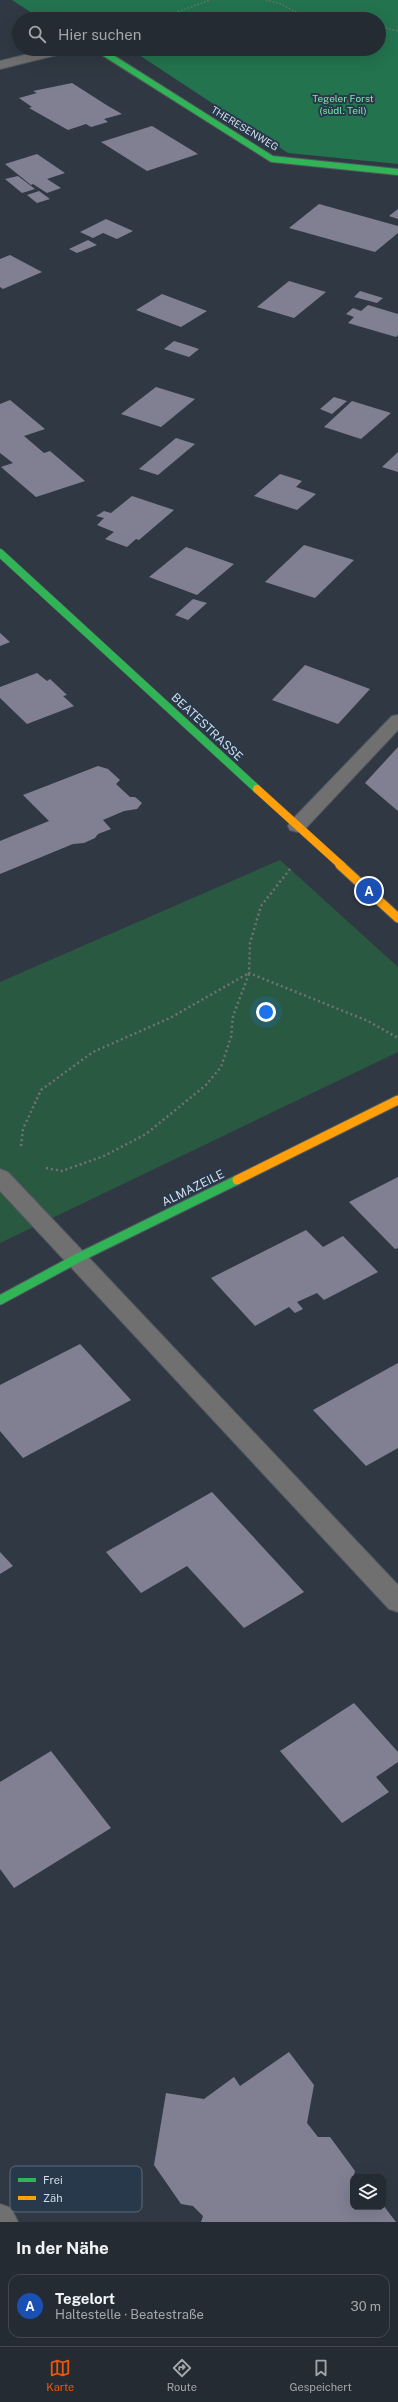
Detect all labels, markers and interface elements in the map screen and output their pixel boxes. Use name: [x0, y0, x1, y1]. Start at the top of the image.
search box: [12, 12, 386, 56]
icon: search: [26, 23, 48, 45]
text: Hier suchen: [58, 26, 141, 43]
park label: Tegeler Forst (südl. Teil): [312, 92, 374, 116]
street label: THERESENWEG: [209, 103, 281, 153]
street label: BEATESTRASSE: [168, 690, 246, 764]
pin: A: [356, 876, 382, 906]
your location: [256, 1002, 276, 1022]
street label: ALMAZEILE: [160, 1167, 226, 1209]
legend: [10, 2166, 142, 2212]
text: Frei: [43, 2174, 63, 2186]
map controls: [350, 2174, 386, 2210]
button: layers: [350, 2174, 386, 2210]
text: Zäh: [43, 2192, 63, 2204]
text: In der Nähe: [16, 2238, 109, 2258]
text: Tegelort: [55, 2290, 115, 2307]
text: A: [25, 2299, 35, 2314]
text: 30 m: [351, 2299, 381, 2314]
text: Haltestelle · Beatestraße: [55, 2307, 204, 2322]
tab: Karte: [46, 2357, 74, 2393]
tab: Route: [167, 2357, 197, 2393]
tab: Gespeichert: [290, 2357, 352, 2393]

